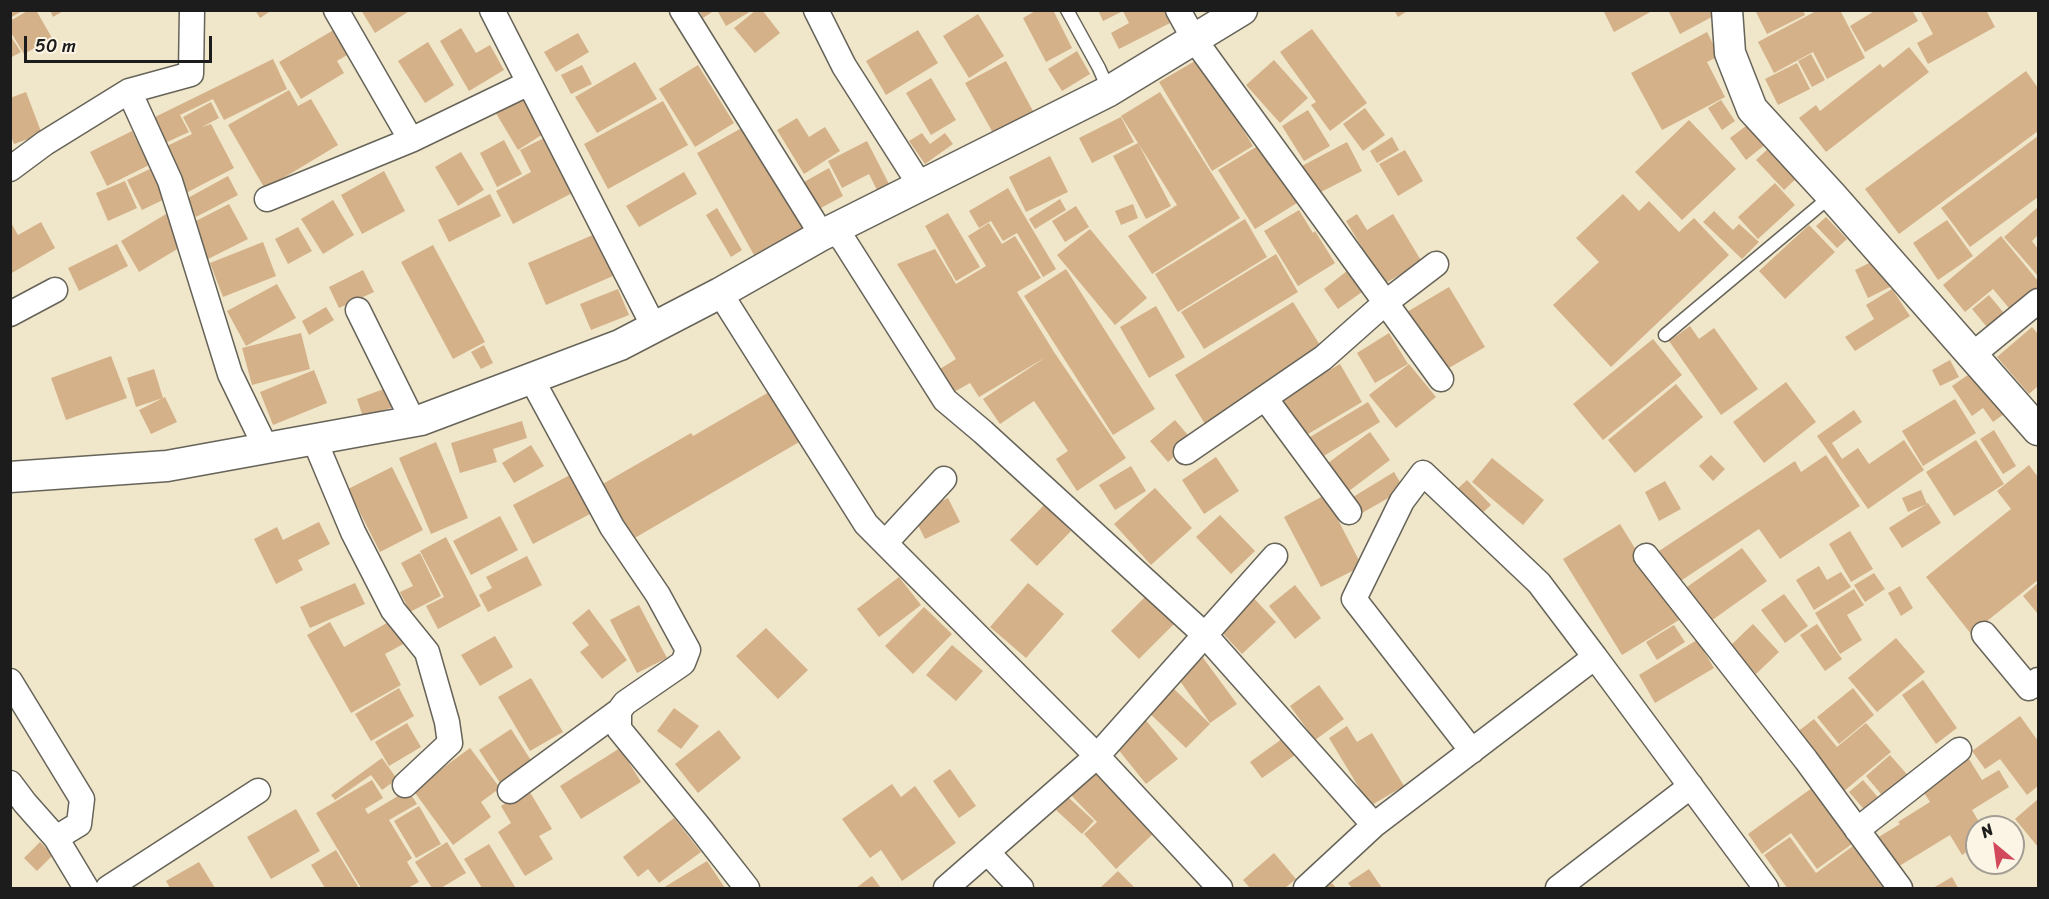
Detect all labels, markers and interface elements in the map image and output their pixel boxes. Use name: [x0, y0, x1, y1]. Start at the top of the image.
scale bar: [27, 24, 214, 62]
text: 50 m: [35, 30, 76, 62]
north arrow: [1965, 815, 2025, 875]
text: N: [1975, 815, 1999, 846]

